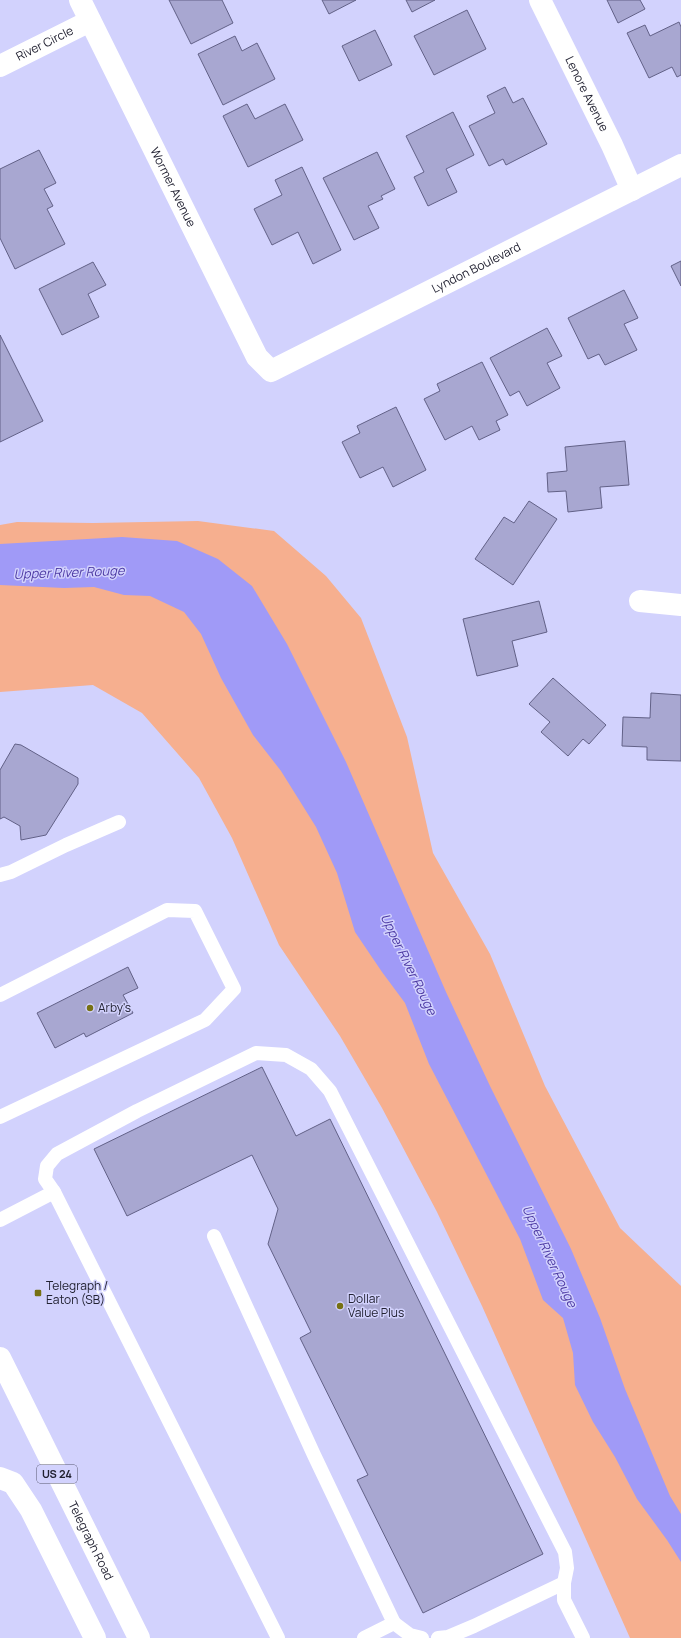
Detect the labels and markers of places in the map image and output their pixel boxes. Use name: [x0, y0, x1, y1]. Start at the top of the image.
place label: Arby's: [98, 999, 131, 1016]
marker: Arby's: [85, 1003, 95, 1013]
place label: Telegraph / Eaton (SB): [46, 1277, 108, 1308]
marker: Telegraph / Eaton (SB): [33, 1288, 43, 1298]
place label: Dollar Value Plus: [348, 1290, 404, 1321]
marker: Dollar Value Plus: [335, 1301, 345, 1311]

